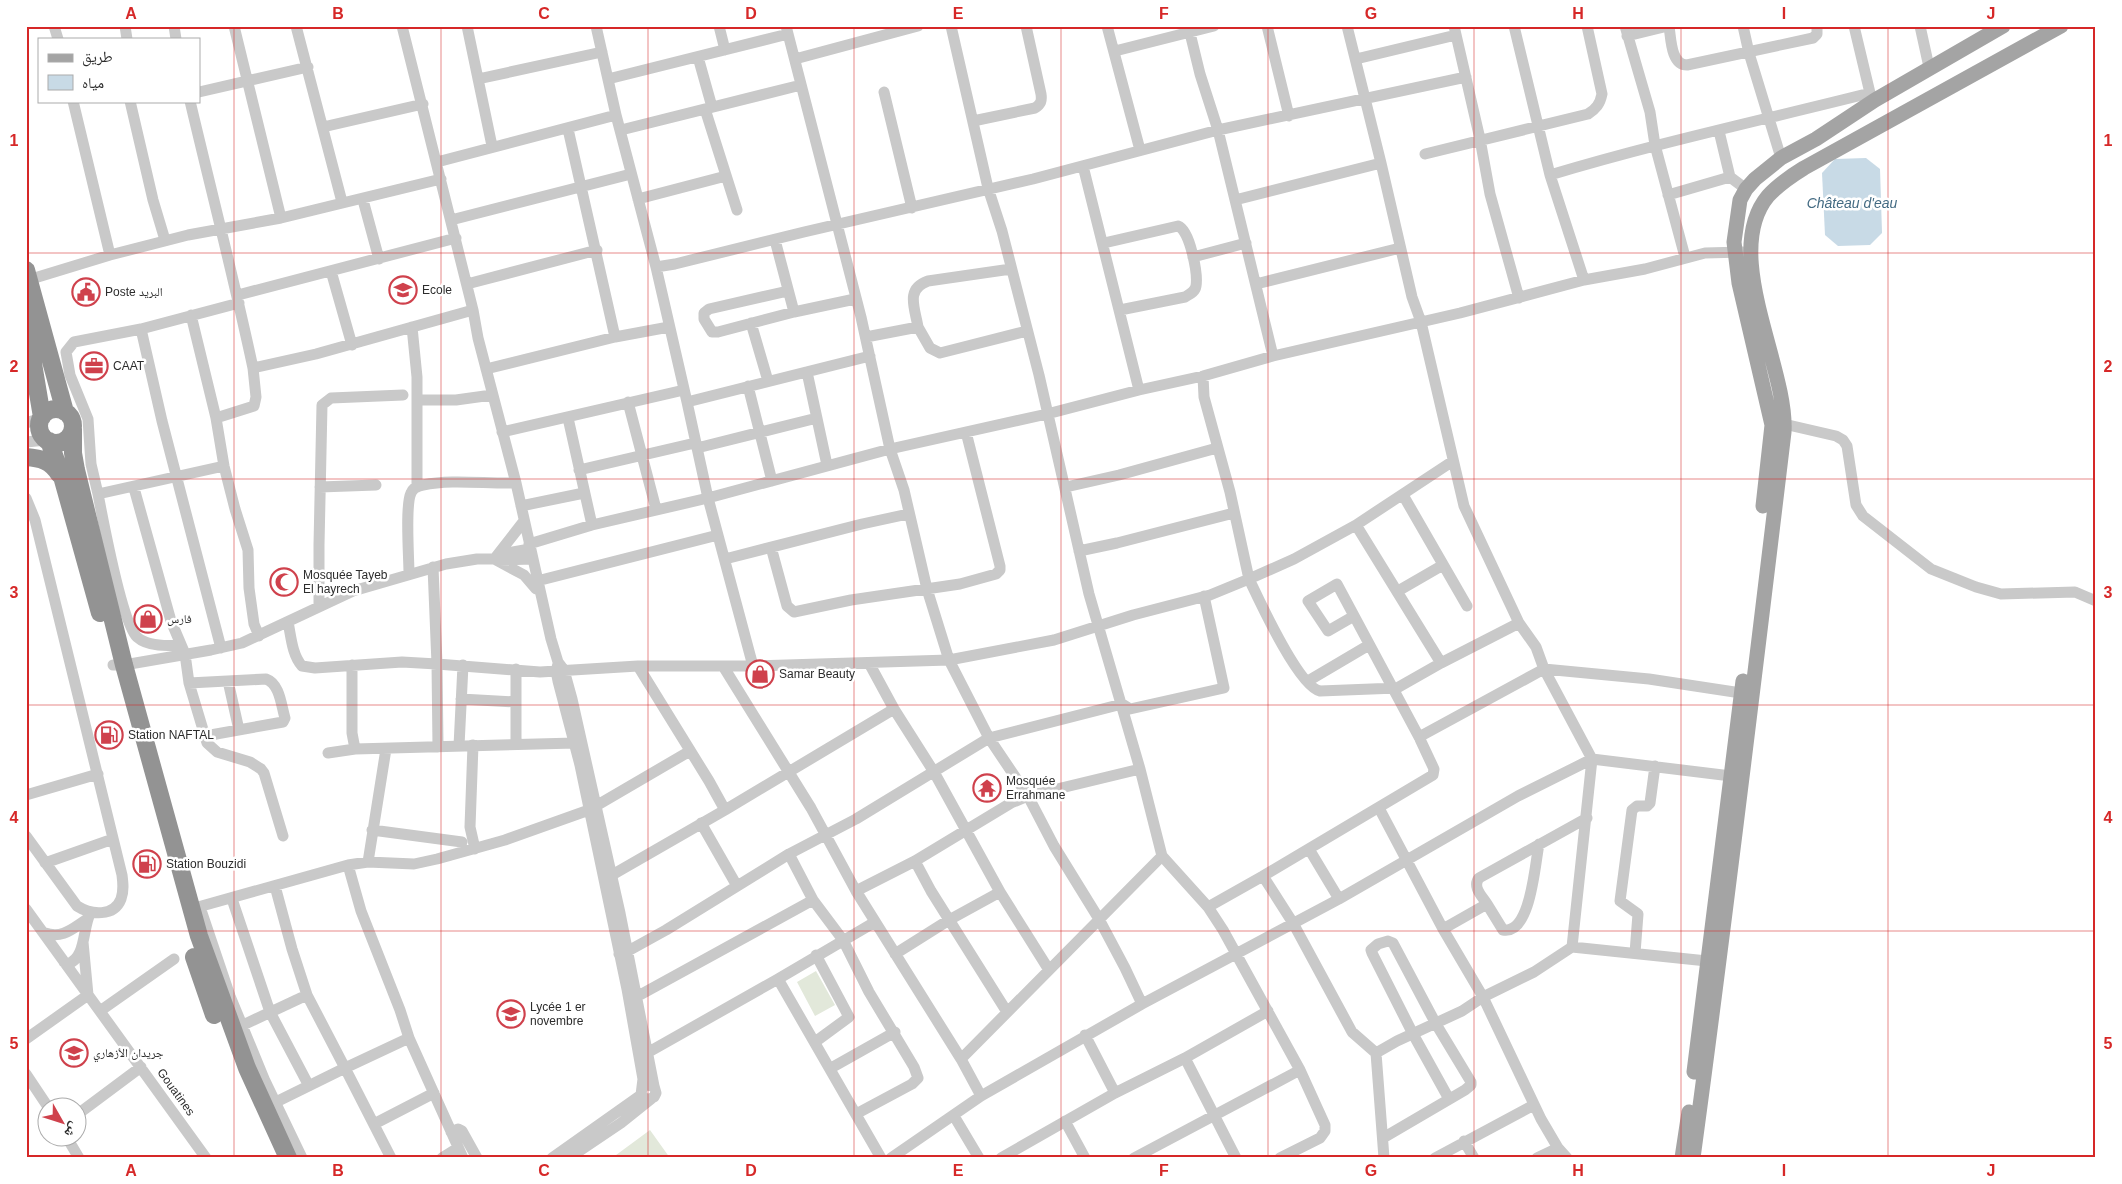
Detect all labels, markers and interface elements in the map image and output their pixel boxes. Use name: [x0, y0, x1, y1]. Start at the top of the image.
text: A: [125, 5, 137, 22]
text: B: [332, 5, 344, 22]
text: C: [538, 5, 550, 22]
text: D: [745, 5, 757, 22]
text: E: [953, 5, 964, 22]
text: F: [1159, 5, 1169, 22]
text: G: [1365, 5, 1377, 22]
text: H: [1572, 5, 1584, 22]
text: I: [1782, 5, 1786, 22]
text: J: [1987, 5, 1995, 22]
legend: [38, 38, 200, 102]
text: طريق: [82, 48, 113, 67]
text: مياه: [82, 74, 104, 91]
text: 1: [10, 132, 19, 149]
text: 1: [2104, 132, 2113, 149]
water label: Château d'eau: [1807, 195, 1898, 211]
school or university icon: Ecole: [388, 275, 418, 305]
public building icon: Poste البريد: [71, 277, 101, 307]
place label: Ecole: [422, 283, 452, 297]
place label: Poste البريد: [105, 285, 163, 299]
office icon: CAAT: [79, 351, 109, 381]
text: 2: [10, 358, 19, 375]
text: 2: [2104, 358, 2113, 375]
place label: CAAT: [113, 359, 145, 373]
mosque icon: Mosquée Tayeb El hayrech: [269, 567, 299, 597]
place label: Mosquée Tayeb El hayrech: [303, 568, 388, 596]
text: 3: [10, 584, 19, 601]
text: 3: [2104, 584, 2113, 601]
shop icon: فارس: [133, 604, 163, 634]
place label: فارس: [167, 612, 192, 626]
shop icon: Samar Beauty: [745, 659, 775, 689]
place label: Samar Beauty: [779, 667, 855, 681]
fuel station icon: Station NAFTAL: [94, 720, 124, 750]
place label: Station NAFTAL: [128, 728, 214, 742]
temple icon: Mosquée Errahmane: [972, 773, 1002, 803]
place label: Mosquée Errahmane: [1006, 774, 1066, 802]
text: 4: [10, 809, 19, 826]
text: 4: [2104, 809, 2113, 826]
fuel station icon: Station Bouzidi: [132, 849, 162, 879]
place label: Station Bouzidi: [166, 857, 246, 871]
school or university icon: Lycée 1 er novembre: [496, 999, 526, 1029]
place label: Lycée 1 er novembre: [530, 1000, 586, 1028]
text: 5: [10, 1035, 19, 1052]
text: 5: [2104, 1035, 2113, 1052]
school or university icon: جريدان الأزهاري: [59, 1038, 89, 1068]
place label: جريدان الأزهاري: [93, 1046, 164, 1063]
street label: Gouatines: [154, 1066, 198, 1118]
north arrow: [38, 1096, 88, 1146]
text: ش: [60, 1119, 83, 1141]
text: A: [125, 1162, 137, 1179]
text: B: [332, 1162, 344, 1179]
text: C: [538, 1162, 550, 1179]
text: D: [745, 1162, 757, 1179]
text: E: [953, 1162, 964, 1179]
text: F: [1159, 1162, 1169, 1179]
text: G: [1365, 1162, 1377, 1179]
text: H: [1572, 1162, 1584, 1179]
text: I: [1782, 1162, 1786, 1179]
text: J: [1987, 1162, 1995, 1179]

